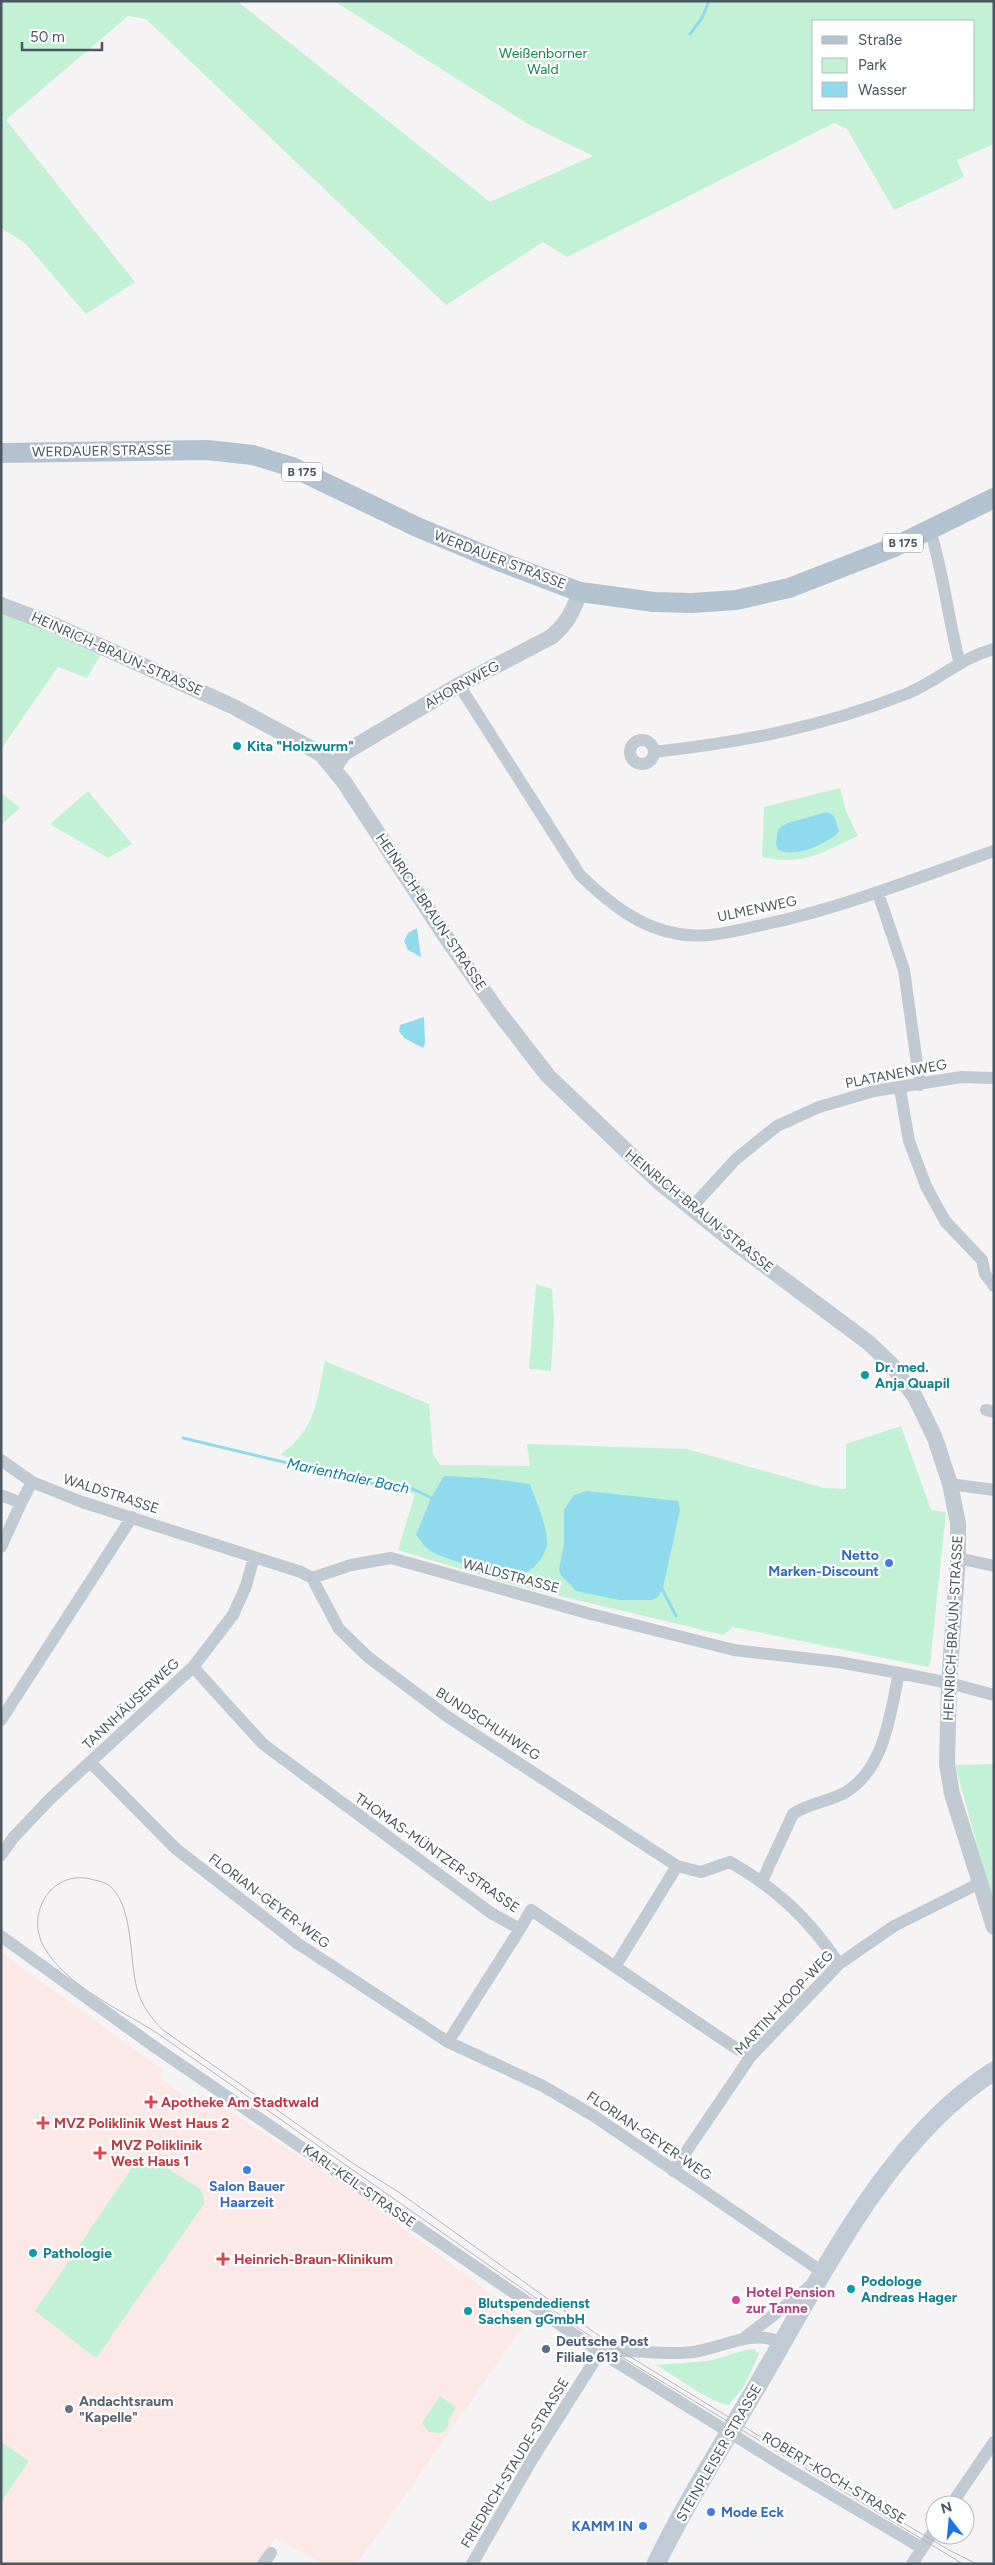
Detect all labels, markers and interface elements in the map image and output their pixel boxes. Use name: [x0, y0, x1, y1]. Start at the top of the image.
scale bar: [22, 20, 102, 52]
legend: [812, 20, 975, 110]
text: 50 m: [30, 28, 65, 46]
text: Straße: [858, 31, 902, 49]
park label: Weißenborner Wald: [499, 45, 587, 78]
text: Park: [858, 56, 887, 74]
text: Wasser: [858, 81, 907, 99]
street label: WERDAUER STRASSE: [32, 441, 172, 461]
road number: B 175: [282, 462, 322, 482]
street label: WERDAUER STRASSE: [432, 527, 568, 593]
road number: B 175: [883, 534, 923, 552]
street label: HEINRICH-BRAUN-STRASSE: [29, 608, 205, 700]
street label: AHORNWEG: [422, 657, 503, 713]
place label: Kita "Holzwurm": [247, 738, 354, 755]
marker: Kita "Holzwurm": [231, 740, 243, 752]
street label: HEINRICH-BRAUN-STRASSE: [372, 830, 490, 994]
street label: ULMENWEG: [716, 892, 798, 926]
street label: PLATANENWEG: [844, 1056, 949, 1092]
street label: HEINRICH-BRAUN-STRASSE: [621, 1146, 777, 1276]
place label: Dr. med. Anja Quapil: [875, 1359, 950, 1392]
marker: Dr. med. Anja Quapil: [859, 1369, 871, 1381]
water label: Marienthaler Bach: [285, 1454, 411, 1498]
street label: WALDSTRASSE: [61, 1471, 161, 1517]
street label: HEINRICH-BRAUN-STRASSE: [940, 1535, 966, 1721]
place label: Netto Marken-Discount: [768, 1547, 879, 1580]
street label: WALDSTRASSE: [461, 1555, 561, 1597]
marker: Netto Marken-Discount: [883, 1557, 895, 1569]
street label: TANNHÄUSERWEG: [79, 1655, 183, 1753]
street label: BUNDSCHUHWEG: [433, 1684, 544, 1764]
street label: THOMAS-MÜNTZER-STRASSE: [351, 1790, 523, 1916]
street label: FLORIAN-GEYER-WEG: [205, 1850, 333, 1952]
street label: MARTIN-HOOP-WEG: [731, 1947, 837, 2059]
street label: FLORIAN-GEYER-WEG: [583, 2088, 715, 2184]
place label: Apotheke Am Stadtwald: [161, 2094, 319, 2111]
marker: Apotheke Am Stadtwald: [145, 2096, 157, 2108]
place label: MVZ Poliklinik West Haus 2: [54, 2115, 229, 2132]
marker: MVZ Poliklinik West Haus 2: [36, 2116, 50, 2130]
place label: MVZ Poliklinik West Haus 1: [111, 2137, 203, 2170]
street label: KARL-KEIL-STRASSE: [299, 2141, 419, 2231]
marker: MVZ Poliklinik West Haus 1: [93, 2146, 107, 2160]
marker: Salon Bauer Haarzeit: [241, 2164, 253, 2176]
place label: Salon Bauer Haarzeit: [209, 2178, 286, 2211]
place label: Pathologie: [43, 2245, 112, 2262]
marker: Pathologie: [27, 2247, 39, 2259]
place label: Heinrich-Braun-Klinikum: [234, 2251, 393, 2268]
marker: Heinrich-Braun-Klinikum: [216, 2252, 230, 2266]
place label: Podologe Andreas Hager: [861, 2273, 958, 2306]
marker: Podologe Andreas Hager: [845, 2283, 857, 2295]
place label: Hotel Pension zur Tanne: [746, 2284, 835, 2317]
marker: Hotel Pension zur Tanne: [730, 2294, 742, 2306]
place label: Blutspendedienst Sachsen gGmbH: [478, 2295, 591, 2328]
marker: Blutspendedienst Sachsen gGmbH: [462, 2305, 474, 2317]
place label: Deutsche Post Filiale 613: [556, 2333, 649, 2366]
marker: Deutsche Post Filiale 613: [540, 2343, 552, 2355]
street label: FRIEDRICH-STAUDE-STRASSE: [457, 2375, 573, 2551]
street label: STEINPLEISER STRASSE: [673, 2381, 765, 2525]
place label: Andachtsraum "Kapelle": [79, 2393, 173, 2426]
marker: Andachtsraum "Kapelle": [63, 2403, 75, 2415]
street label: ROBERT-KOCH-STRASSE: [759, 2428, 909, 2528]
north arrow: [925, 2495, 975, 2545]
text: N: [939, 2498, 954, 2518]
place label: Mode Eck: [721, 2504, 784, 2521]
marker: Mode Eck: [705, 2506, 717, 2518]
place label: KAMM IN: [571, 2518, 633, 2535]
marker: KAMM IN: [637, 2520, 649, 2532]

